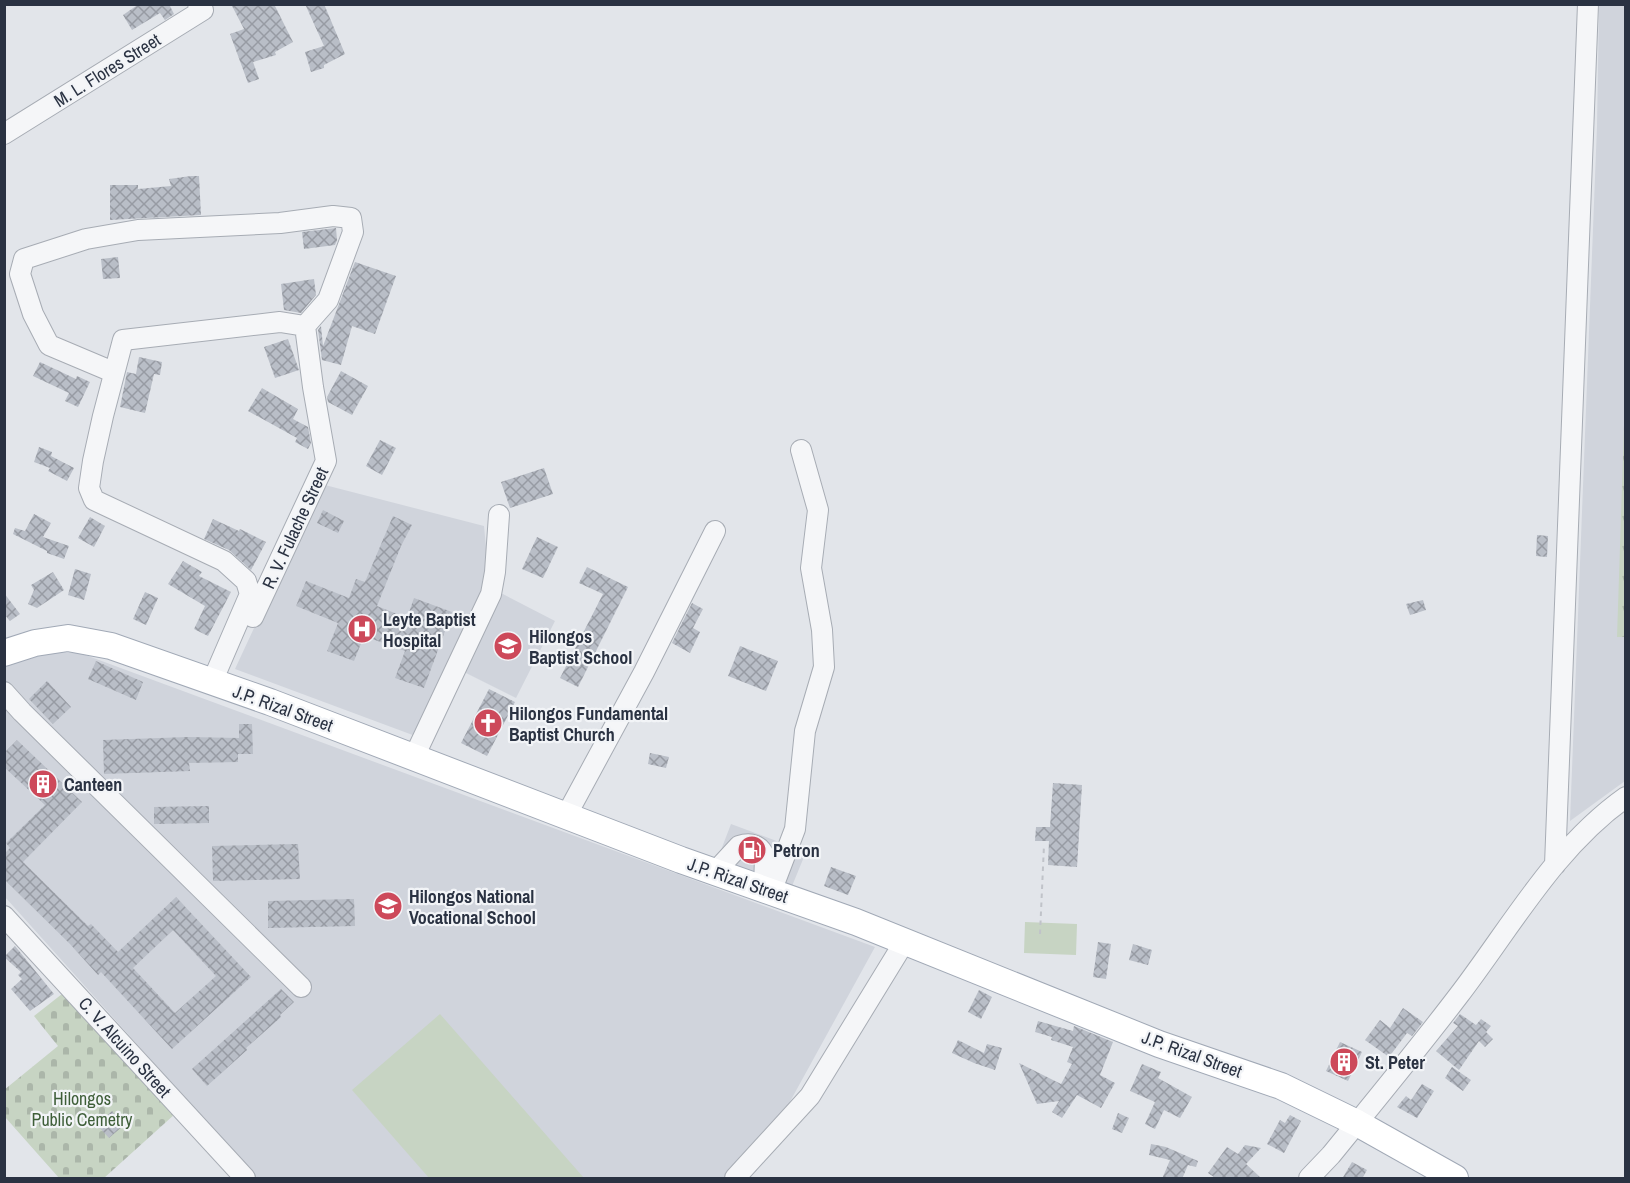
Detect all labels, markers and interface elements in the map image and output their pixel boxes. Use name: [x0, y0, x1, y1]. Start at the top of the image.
street label: M. L. Flores Street: [49, 27, 165, 113]
street label: R. V. Fulache Street: [256, 463, 334, 593]
place label: Leyte Baptist Hospital: [383, 607, 476, 653]
hospital icon: Leyte Baptist Hospital: [346, 613, 378, 645]
place label: Hilongos Baptist School: [529, 624, 632, 670]
school or university icon: Hilongos Baptist School: [492, 630, 524, 662]
street label: J.P. Rizal Street: [230, 678, 336, 738]
place label: Hilongos Fundamental Baptist Church: [509, 701, 668, 747]
church icon: Hilongos Fundamental Baptist Church: [472, 707, 504, 739]
building icon: Canteen: [27, 768, 59, 800]
place label: Canteen: [64, 772, 122, 797]
fuel station icon: Petron: [736, 834, 768, 866]
place label: Petron: [773, 838, 820, 863]
street label: J.P. Rizal Street: [684, 851, 792, 909]
place label: Hilongos National Vocational School: [409, 884, 536, 930]
school or university icon: Hilongos National Vocational School: [372, 890, 404, 922]
street label: C. V. Alcuino Street: [73, 991, 177, 1103]
street label: J.P. Rizal Street: [1139, 1024, 1245, 1084]
building icon: St. Peter: [1328, 1046, 1360, 1078]
place label: St. Peter: [1365, 1050, 1425, 1075]
park label: Hilongos Public Cemetry: [32, 1086, 133, 1132]

